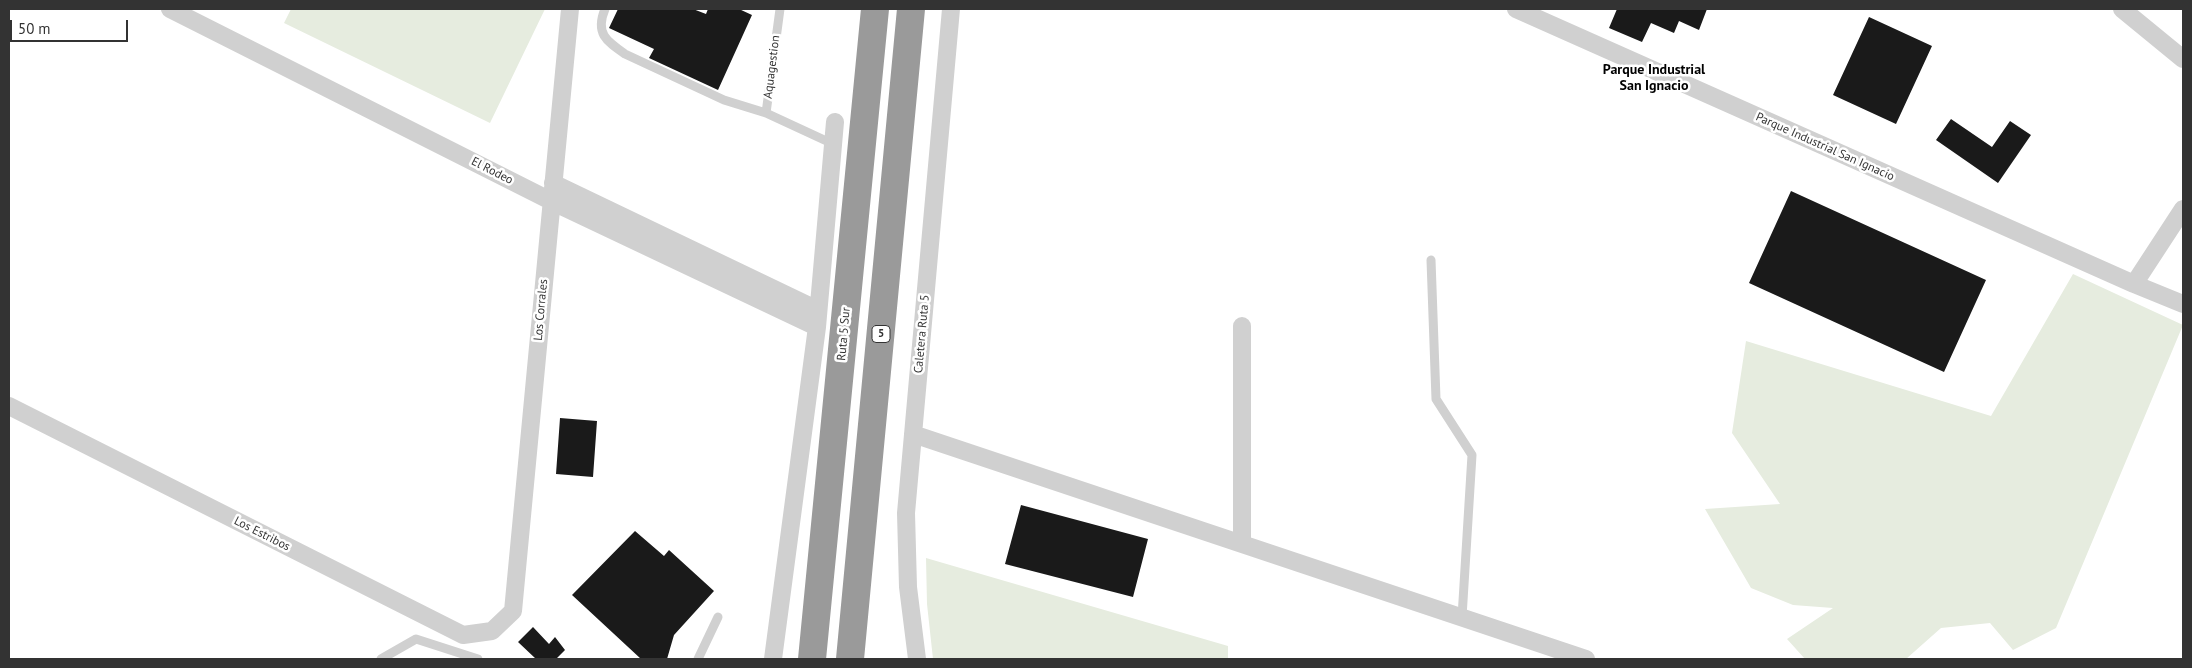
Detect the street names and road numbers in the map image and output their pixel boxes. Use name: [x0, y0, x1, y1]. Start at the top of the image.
street label: Aquagestion: [761, 35, 783, 99]
street label: Parque Industrial San Ignacio: [1753, 110, 1897, 184]
street label: El Rodeo: [469, 154, 515, 188]
street label: Los Corrales: [531, 279, 551, 341]
street label: Caletera Ruta 5: [911, 294, 933, 374]
street label: Ruta 5 Sur: [835, 307, 853, 361]
road number: 5: [872, 326, 890, 342]
street label: Los Estribos: [232, 514, 292, 554]

